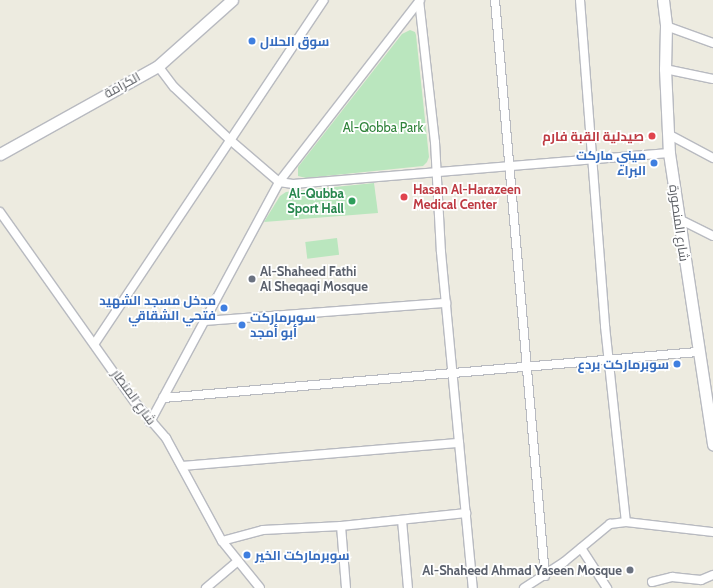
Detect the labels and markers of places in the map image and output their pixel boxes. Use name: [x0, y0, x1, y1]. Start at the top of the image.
place label: سوق الحلال: [260, 33, 329, 49]
marker: سوق الحلال: [247, 36, 257, 46]
place label: صيدلية القبة فارم: [542, 128, 644, 144]
marker: صيدلية القبة فارم: [647, 131, 657, 141]
place label: ميني ماركت البراء: [576, 148, 646, 179]
marker: ميني ماركت البراء: [649, 158, 659, 168]
place label: Hasan Al-Harazeen Medical Center: [413, 182, 521, 213]
place label: Al-Qubba Sport Hall: [287, 186, 344, 217]
marker: Hasan Al-Harazeen Medical Center: [398, 191, 410, 203]
marker: Al-Qubba Sport Hall: [347, 196, 357, 206]
place label: Al-Shaheed Fathi Al Sheqaqi Mosque: [260, 264, 368, 295]
marker: Al-Shaheed Fathi Al Sheqaqi Mosque: [247, 274, 257, 284]
place label: مدخل مسجد الشهيد فتحي الشقاقي: [99, 293, 216, 324]
marker: مدخل مسجد الشهيد فتحي الشقاقي: [219, 303, 229, 313]
place label: سوبرماركت أبو أمجد: [250, 310, 316, 341]
marker: سوبرماركت أبو أمجد: [237, 320, 247, 330]
place label: سوبرماركت بردع: [578, 356, 669, 372]
marker: سوبرماركت بردع: [672, 359, 682, 369]
place label: سوبرماركت الخير: [255, 547, 349, 563]
marker: سوبرماركت الخير: [242, 550, 252, 560]
place label: Al-Shaheed Ahmad Yaseen Mosque: [422, 562, 622, 578]
marker: Al-Shaheed Ahmad Yaseen Mosque: [625, 565, 635, 575]

